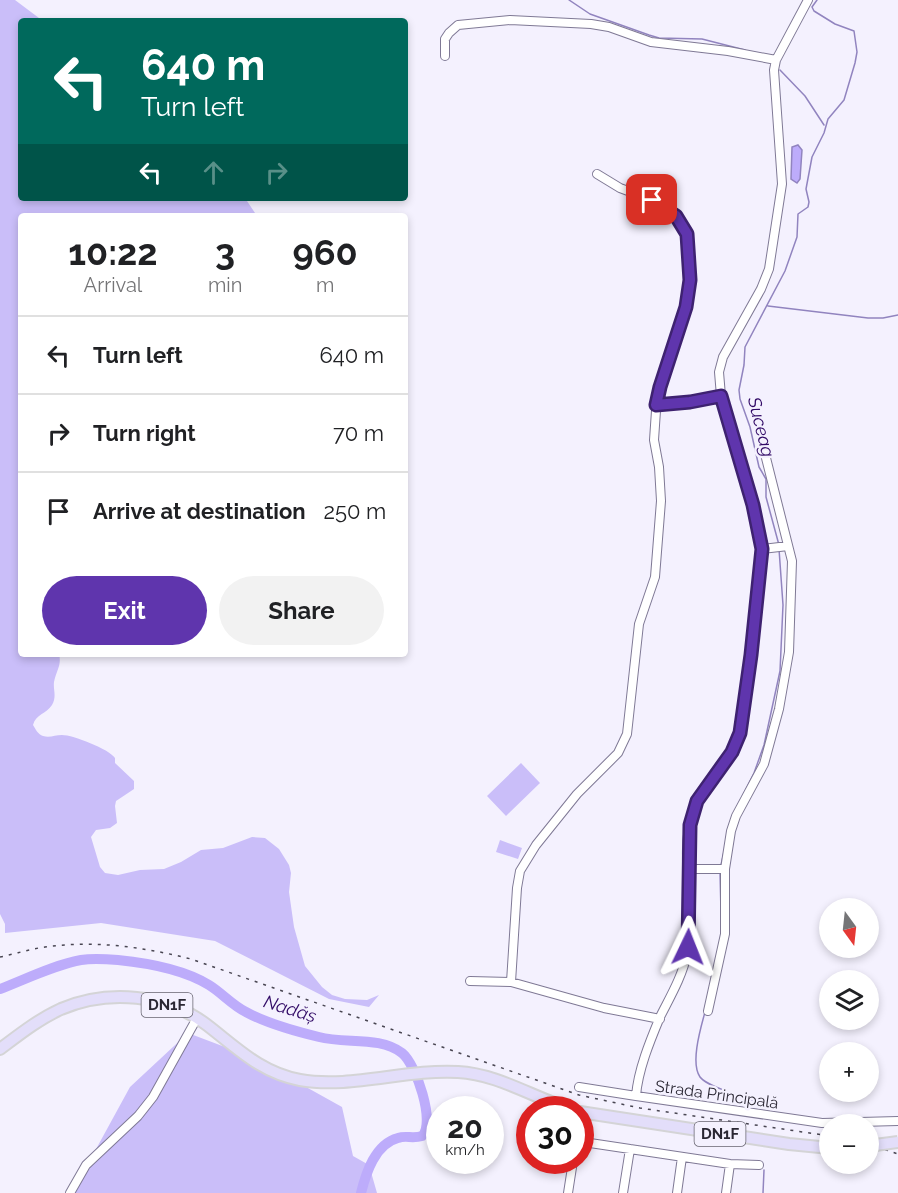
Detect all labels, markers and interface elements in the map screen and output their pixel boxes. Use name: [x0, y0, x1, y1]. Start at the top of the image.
text: 640 m: [141, 41, 265, 90]
icon: left: [42, 42, 120, 120]
text: Turn left: [141, 91, 244, 122]
icon: left: [134, 156, 167, 189]
icon: ahead: [197, 156, 230, 189]
icon: right: [260, 156, 293, 189]
pin: [626, 174, 677, 225]
icon: arrive: [635, 183, 668, 216]
text: 10:22: [68, 231, 158, 273]
text: 3: [215, 231, 235, 273]
text: 960: [293, 231, 358, 273]
text: Arrival: [84, 273, 142, 297]
text: min: [208, 273, 242, 297]
text: m: [316, 273, 334, 297]
icon: left: [42, 339, 75, 372]
text: Turn left: [93, 342, 183, 368]
text: 640 m: [319, 342, 384, 368]
water label: Suceag: [744, 394, 779, 459]
icon: right: [42, 417, 75, 450]
text: Turn right: [93, 420, 196, 446]
text: 70 m: [333, 420, 384, 446]
icon: arrive: [42, 495, 75, 528]
text: Arrive at destination: [93, 498, 306, 524]
text: 250 m: [324, 498, 386, 524]
button: Exit: [42, 576, 207, 645]
button: Share: [219, 576, 384, 645]
north arrow: [819, 898, 879, 958]
map controls: [819, 898, 879, 1174]
position arrow: [656, 915, 720, 979]
button: layers: [819, 970, 879, 1030]
water label: Nadăș: [261, 991, 320, 1027]
road number: DN1F: [142, 993, 192, 1017]
button: +: [819, 1042, 879, 1102]
street label: Strada Principală: [654, 1076, 780, 1113]
speed limit sign: 30: [516, 1096, 594, 1174]
text: 20: [447, 1110, 483, 1145]
button: −: [819, 1114, 879, 1174]
road number: DN1F: [694, 1122, 746, 1146]
text: km/h: [445, 1141, 485, 1159]

